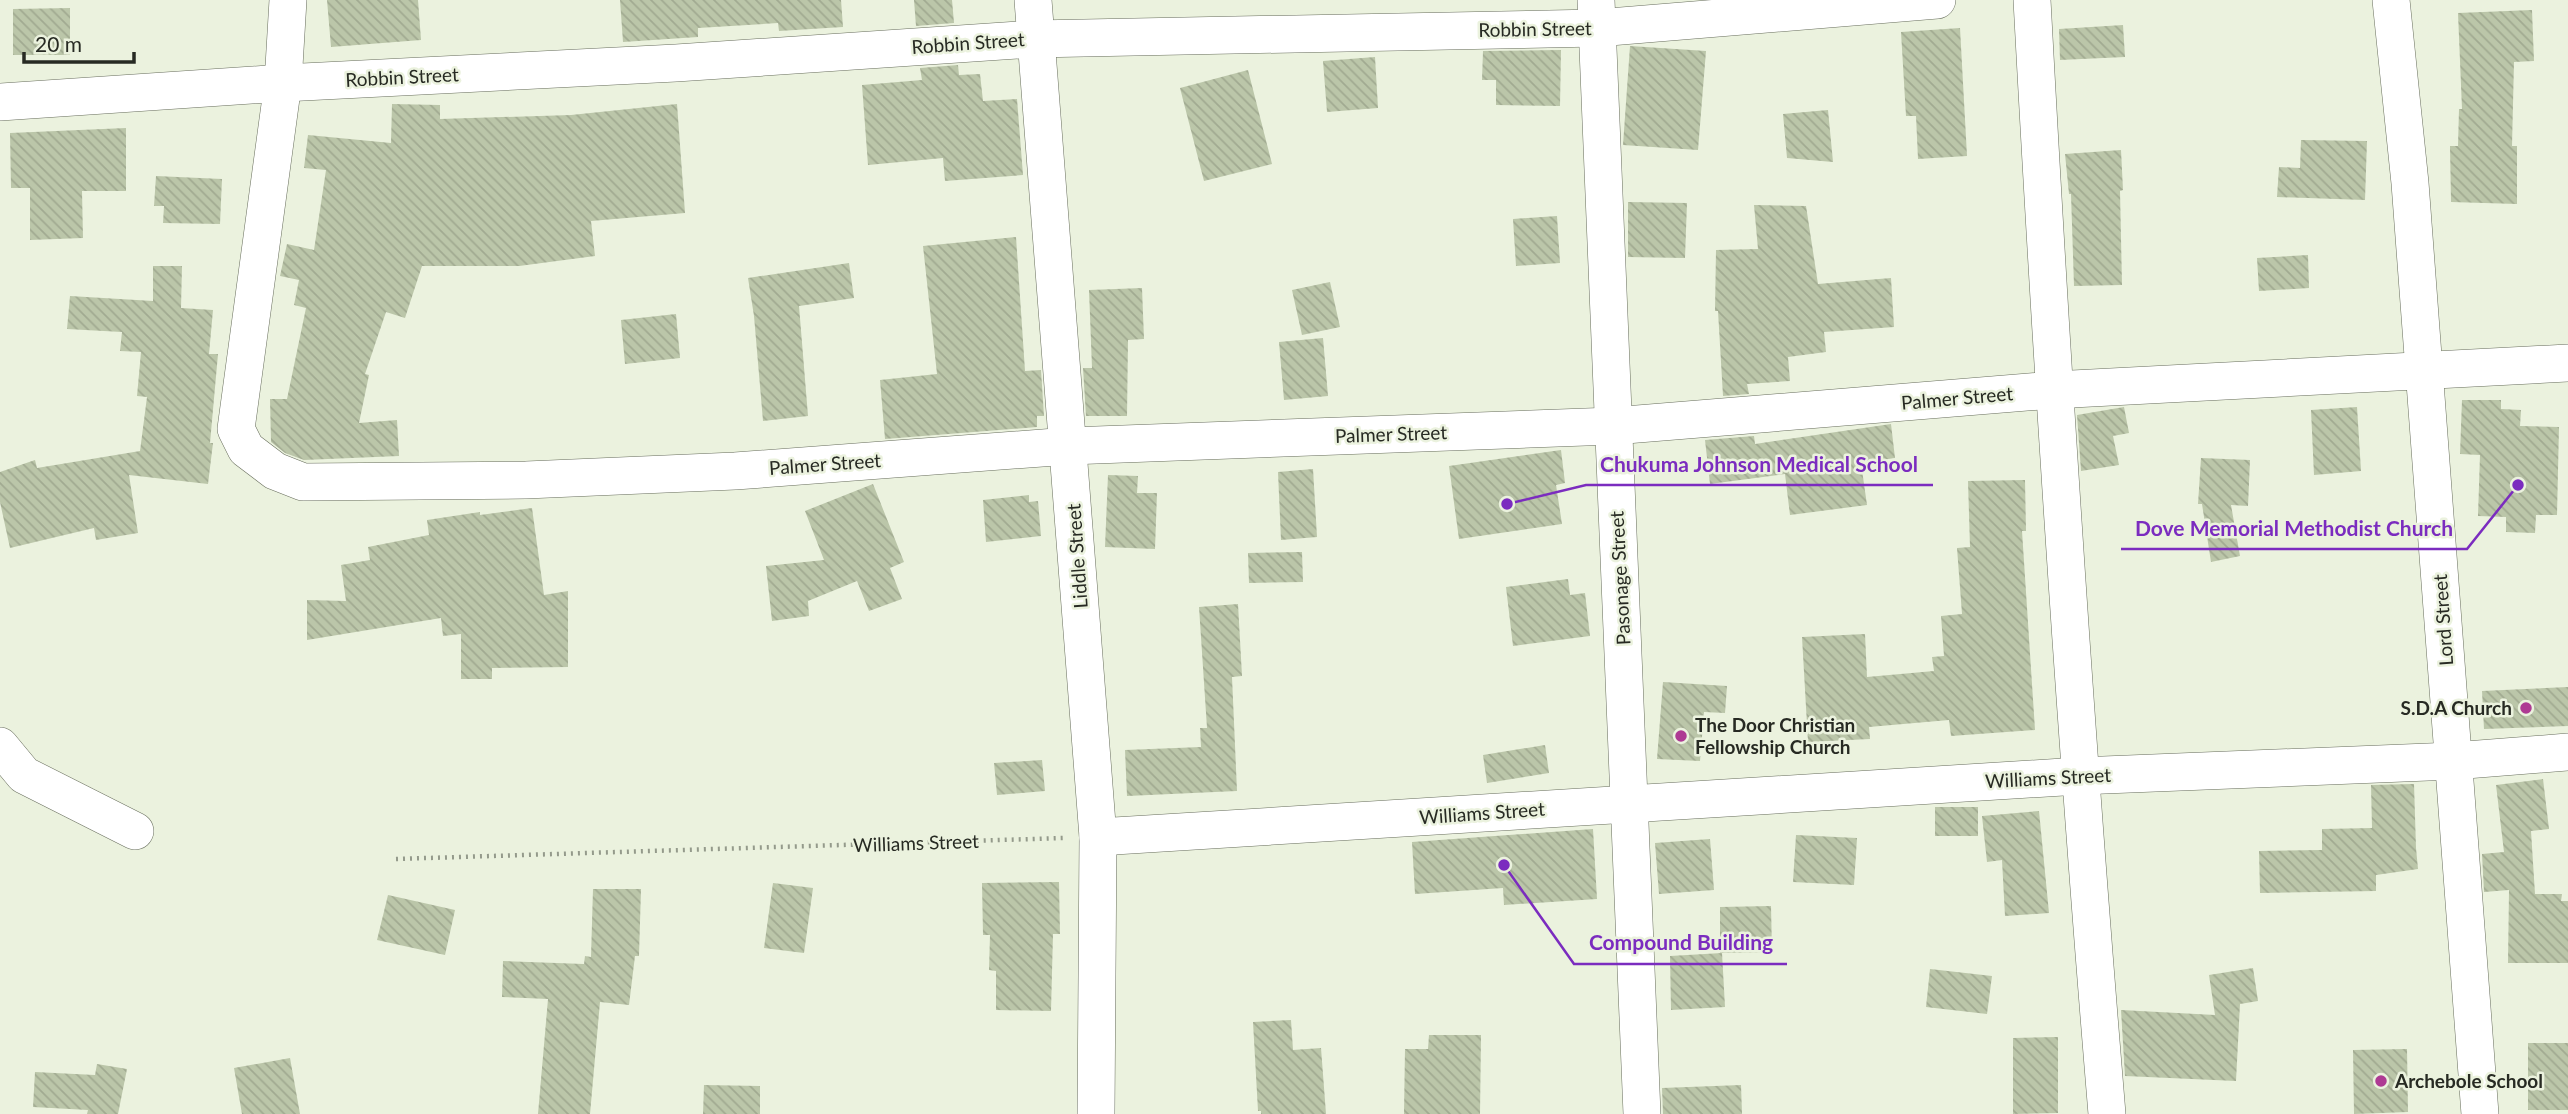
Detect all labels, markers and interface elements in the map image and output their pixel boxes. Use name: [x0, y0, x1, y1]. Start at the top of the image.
street label: Robbin Street: [1478, 16, 1592, 41]
scale bar: [24, 21, 135, 65]
street label: Robbin Street: [911, 27, 1026, 58]
text: 20 m: [35, 31, 82, 56]
street label: Robbin Street: [345, 62, 459, 91]
street label: Palmer Street: [1900, 381, 2014, 414]
street label: Palmer Street: [1335, 420, 1448, 447]
callout: Chukuma Johnson Medical School: [1586, 443, 1933, 485]
street label: Palmer Street: [768, 448, 882, 479]
text: Chukuma Johnson Medical School: [1600, 451, 1918, 476]
street label: Liddle Street: [1061, 503, 1092, 609]
callout: Dove Memorial Methodist Church: [2121, 507, 2467, 549]
street label: Pasonage Street: [1604, 510, 1634, 646]
text: Dove Memorial Methodist Church: [2135, 515, 2453, 540]
street label: Lord Street: [2428, 573, 2457, 667]
place label: S.D.A Church: [2401, 696, 2512, 719]
marker: S.D.A Church: [2518, 700, 2534, 716]
place label: The Door Christian Fellowship Church: [1695, 713, 1855, 758]
marker: The Door Christian Fellowship Church: [1673, 728, 1689, 744]
street label: Williams Street: [1985, 763, 2112, 792]
street label: Williams Street: [1418, 797, 1546, 828]
street label: Williams Street: [853, 829, 979, 856]
callout: Compound Building: [1574, 922, 1787, 964]
text: Compound Building: [1589, 929, 1773, 954]
place label: Archebole School: [2394, 1069, 2543, 1092]
marker: Archebole School: [2373, 1073, 2389, 1089]

